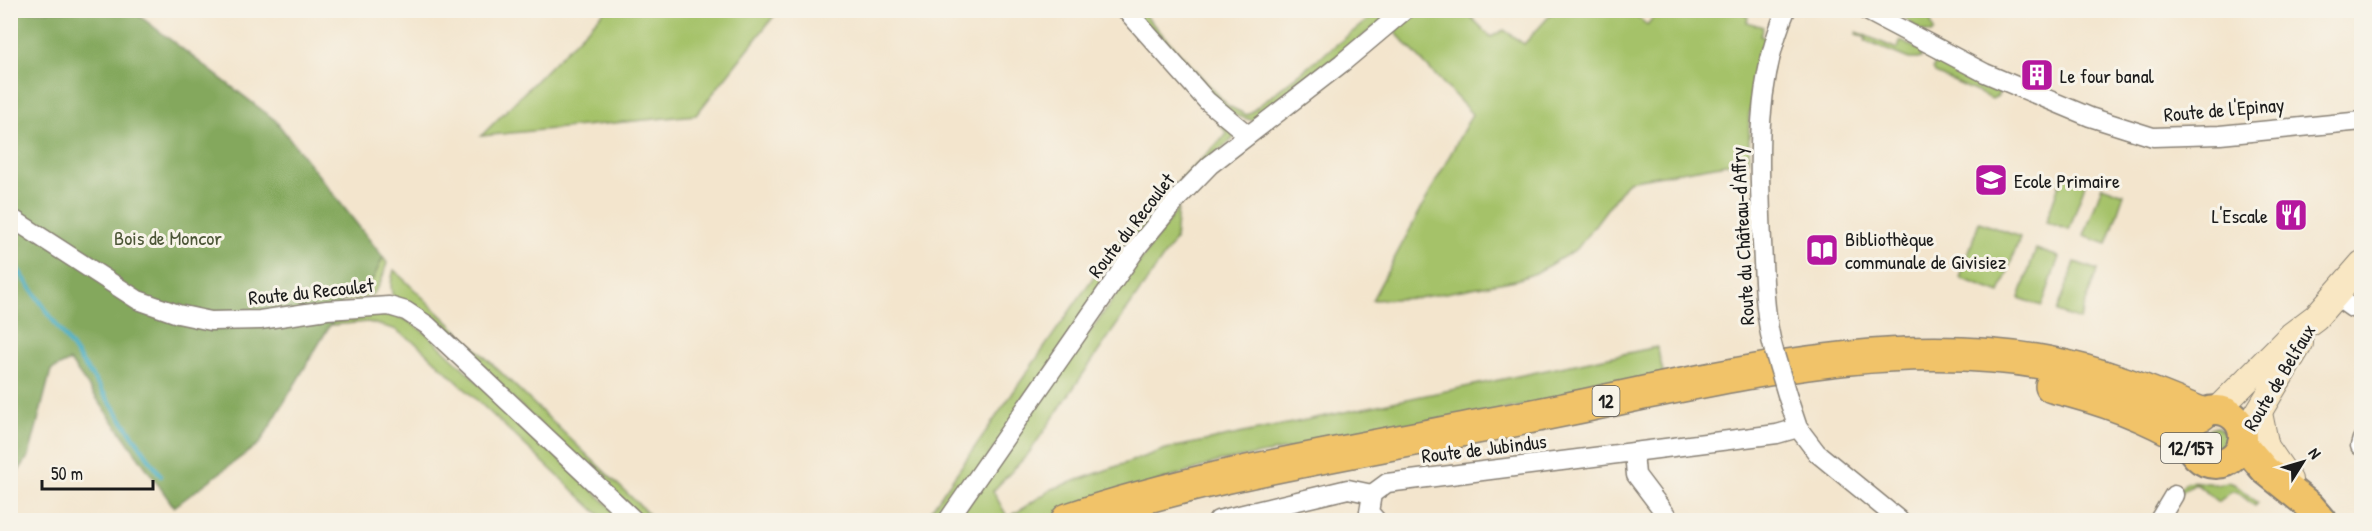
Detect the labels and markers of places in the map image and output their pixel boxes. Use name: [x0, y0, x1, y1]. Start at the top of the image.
building icon: Le four banal: [2019, 57, 2055, 93]
place label: Le four banal: [2060, 62, 2155, 89]
school or university icon: Ecole Primaire: [1973, 162, 2009, 198]
place label: Ecole Primaire: [2014, 167, 2120, 194]
restaurant icon: L'Escale: [2273, 197, 2309, 233]
place label: L'Escale: [2212, 202, 2268, 229]
place label: Bibliothèque communale de Givisiez: [1845, 225, 2007, 275]
library icon: Bibliothèque communale de Givisiez: [1804, 232, 1840, 268]

